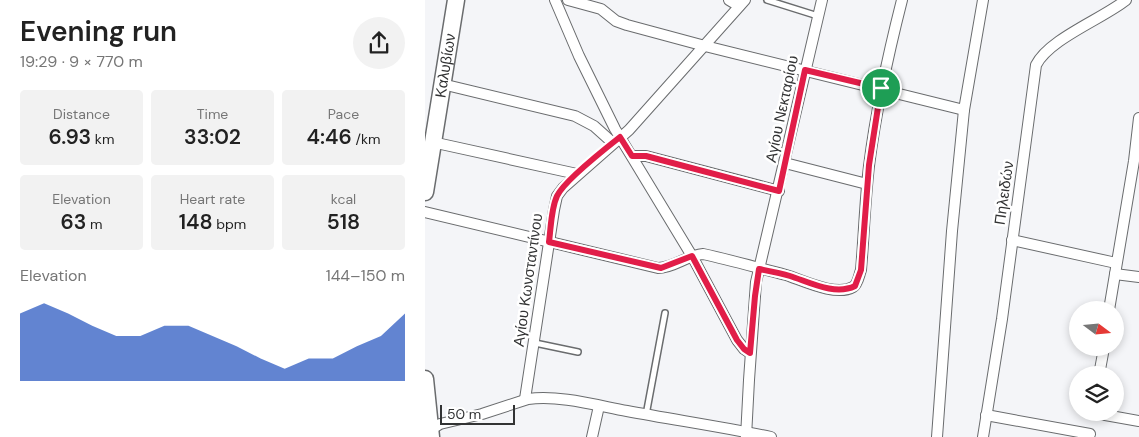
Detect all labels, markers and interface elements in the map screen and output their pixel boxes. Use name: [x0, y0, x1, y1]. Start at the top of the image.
text: Evening run: [20, 13, 177, 50]
button: share: [353, 17, 405, 69]
street label: Καλυβίων: [430, 32, 460, 99]
text: 19:29 · 9 × 770 m: [20, 51, 143, 72]
street label: Αγίου Νεκταρίου: [761, 54, 803, 164]
pin: [860, 67, 902, 109]
icon: arrive: [867, 74, 895, 102]
text: Distance: [53, 105, 110, 123]
text: Time: [197, 105, 228, 123]
text: Pace: [328, 105, 359, 123]
text: 6.93: [49, 123, 91, 151]
text: 33:02: [184, 123, 241, 151]
text: 4:46: [307, 123, 352, 151]
text: km: [91, 130, 114, 148]
text: /km: [352, 130, 380, 148]
street label: Πηλειδών: [990, 160, 1018, 226]
text: Elevation: [52, 190, 111, 208]
text: Heart rate: [180, 190, 245, 208]
text: kcal: [331, 190, 356, 208]
text: 63: [60, 208, 86, 236]
text: 148: [179, 208, 213, 236]
text: 518: [327, 208, 360, 236]
street label: Αγίου Κωνσταντίνου: [509, 212, 547, 348]
text: m: [86, 215, 103, 233]
text: bpm: [213, 215, 246, 233]
text: Elevation: [20, 265, 87, 286]
text: 144–150 m: [326, 265, 405, 286]
north arrow: [1069, 301, 1124, 356]
map controls: [1069, 301, 1124, 421]
button: layers: [1069, 366, 1124, 421]
scale bar: [440, 402, 515, 425]
text: 50 m: [447, 405, 481, 423]

